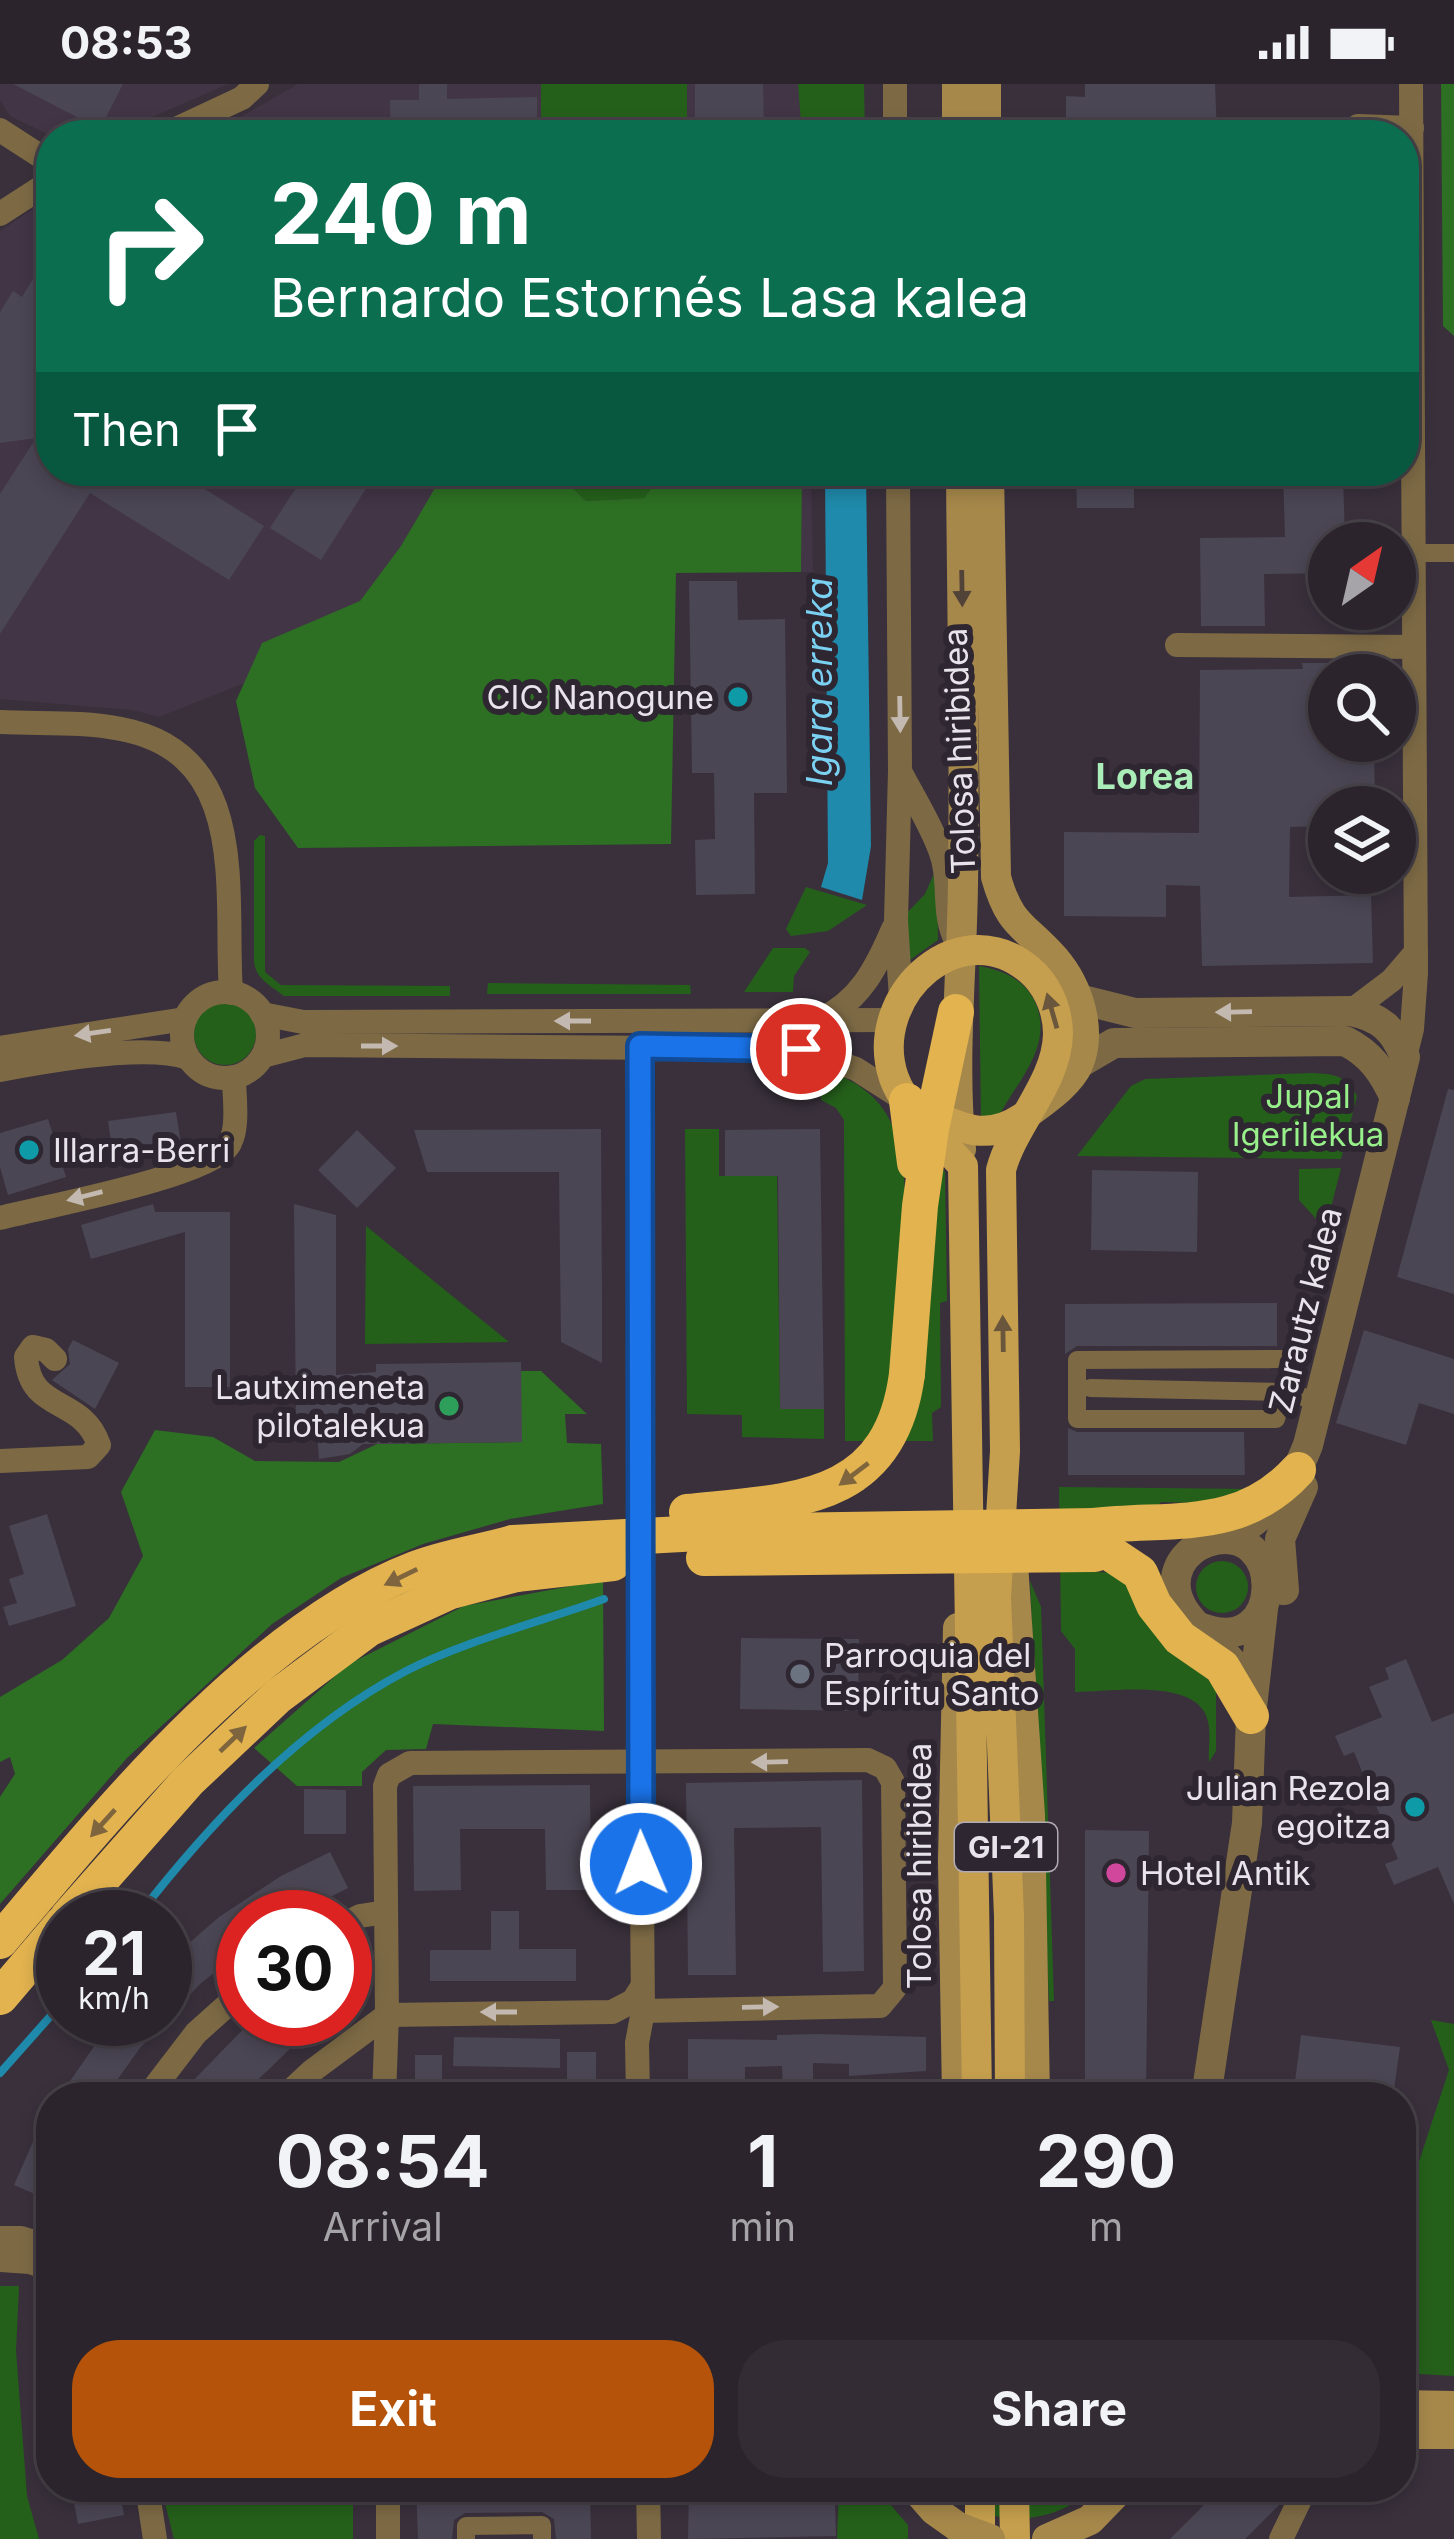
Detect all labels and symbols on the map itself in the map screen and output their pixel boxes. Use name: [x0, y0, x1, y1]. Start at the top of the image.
north arrow: [1308, 522, 1416, 630]
one-way arrow: [952, 570, 972, 608]
water label: Igara erreka: [797, 578, 841, 786]
street label: Tolosa hiribidea: [935, 627, 983, 875]
place label: CIC Nanogune: [486, 677, 714, 717]
marker: CIC Nanogune: [725, 684, 751, 710]
one-way arrow: [890, 696, 910, 734]
district label: Lorea: [1096, 754, 1194, 798]
one-way arrow: [1042, 992, 1060, 1028]
pin: [750, 998, 852, 1100]
one-way arrow: [1214, 1002, 1252, 1022]
one-way arrow: [553, 1011, 591, 1031]
one-way arrow: [73, 1024, 111, 1043]
one-way arrow: [361, 1036, 399, 1056]
park label: Jupal Igerilekua: [1232, 1076, 1384, 1154]
place label: Illarra-Berri: [53, 1130, 230, 1170]
marker: Illarra-Berri: [16, 1137, 42, 1163]
one-way arrow: [66, 1187, 103, 1206]
street label: Zarautz kalea: [1260, 1203, 1350, 1417]
one-way arrow: [993, 1314, 1013, 1352]
place label: Lautximeneta pilotalekua: [215, 1367, 425, 1445]
marker: Lautximeneta pilotalekua: [436, 1393, 462, 1419]
one-way arrow: [838, 1461, 870, 1485]
one-way arrow: [383, 1567, 418, 1587]
place label: Parroquia del Espíritu Santo: [824, 1635, 1039, 1713]
marker: Parroquia del Espíritu Santo: [787, 1661, 813, 1687]
one-way arrow: [218, 1725, 247, 1753]
street label: Tolosa hiribidea: [899, 1743, 939, 1989]
one-way arrow: [750, 1752, 788, 1771]
place label: Julian Rezola egoitza: [1186, 1768, 1391, 1846]
marker: Julian Rezola egoitza: [1402, 1794, 1428, 1820]
position arrow: [578, 1801, 704, 1927]
one-way arrow: [90, 1809, 117, 1838]
road number: GI-21: [955, 1823, 1057, 1871]
place label: Hotel Antik: [1140, 1853, 1310, 1893]
marker: Hotel Antik: [1103, 1860, 1129, 1886]
speed limit sign: 30: [216, 1890, 372, 2046]
one-way arrow: [742, 1998, 780, 2017]
one-way arrow: [479, 2002, 517, 2022]

